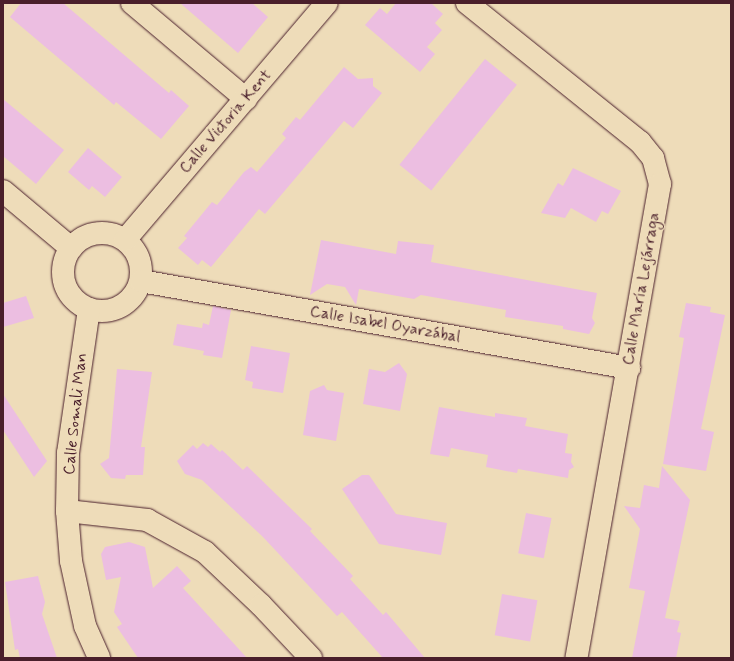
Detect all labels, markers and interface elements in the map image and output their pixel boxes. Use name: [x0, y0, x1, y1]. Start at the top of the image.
street label: Calle Victoria Kent: [176, 66, 276, 178]
street label: Calle María Lejárraga: [619, 212, 665, 366]
street label: Calle Isabel Oyarzábal: [308, 302, 462, 348]
street label: Calle Somali Man: [60, 352, 92, 476]

